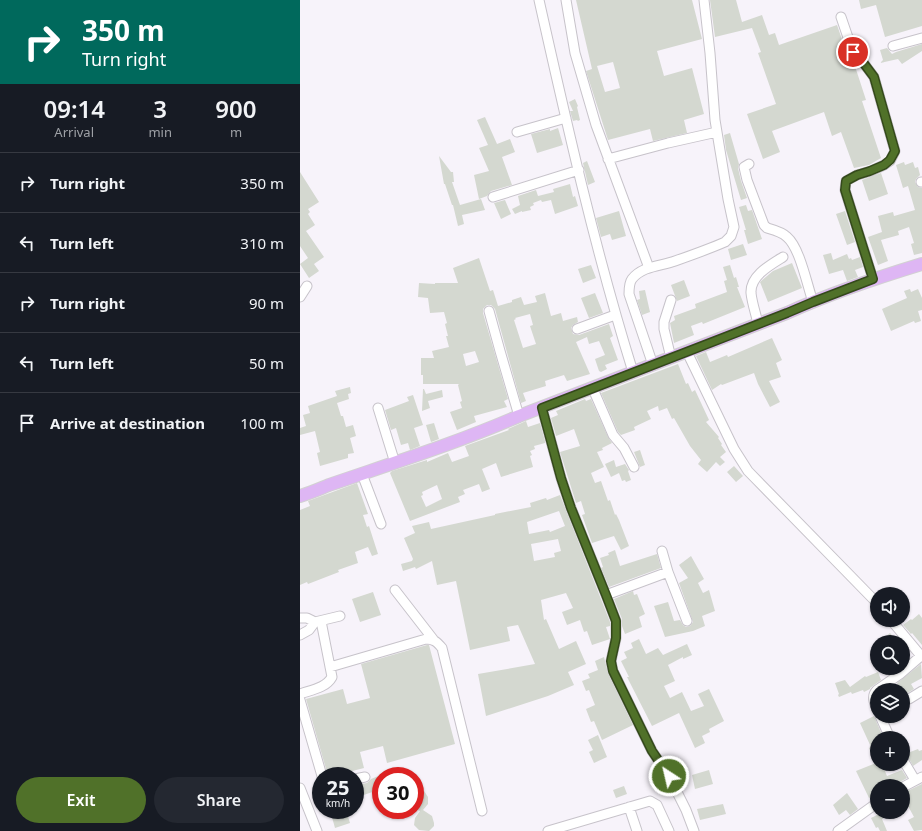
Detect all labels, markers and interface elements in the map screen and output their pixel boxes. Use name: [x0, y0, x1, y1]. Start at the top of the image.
text: 350 m: [82, 11, 165, 49]
icon: right: [16, 16, 68, 68]
pin: [836, 35, 870, 69]
icon: arrive: [842, 41, 864, 63]
text: Turn right: [82, 47, 166, 71]
text: 09:14: [43, 92, 105, 125]
text: 3: [153, 92, 167, 125]
text: 900: [215, 92, 257, 125]
text: Arrival: [54, 123, 94, 141]
text: min: [148, 123, 172, 141]
text: m: [230, 123, 242, 141]
icon: right: [16, 172, 38, 194]
text: Turn right: [50, 173, 125, 193]
text: 350 m: [240, 173, 284, 193]
icon: left: [16, 232, 38, 254]
text: Turn left: [50, 233, 114, 253]
text: 310 m: [240, 233, 284, 253]
icon: right: [16, 292, 38, 314]
text: Turn right: [50, 293, 125, 313]
text: 90 m: [249, 293, 284, 313]
icon: left: [16, 352, 38, 374]
text: Turn left: [50, 353, 114, 373]
text: 50 m: [249, 353, 284, 373]
icon: arrive: [16, 412, 38, 434]
text: Arrive at destination: [50, 413, 205, 433]
text: 100 m: [240, 413, 284, 433]
map controls: [870, 587, 910, 819]
button: sound: [870, 587, 910, 627]
button: search: [870, 635, 910, 675]
button: layers: [870, 683, 910, 723]
button: +: [870, 731, 910, 771]
position arrow: [648, 755, 690, 797]
speed limit sign: 30: [372, 767, 424, 819]
text: 25: [327, 774, 349, 801]
button: Exit: [16, 777, 146, 823]
button: Share: [154, 777, 284, 823]
button: −: [870, 779, 910, 819]
text: km/h: [326, 796, 350, 810]

